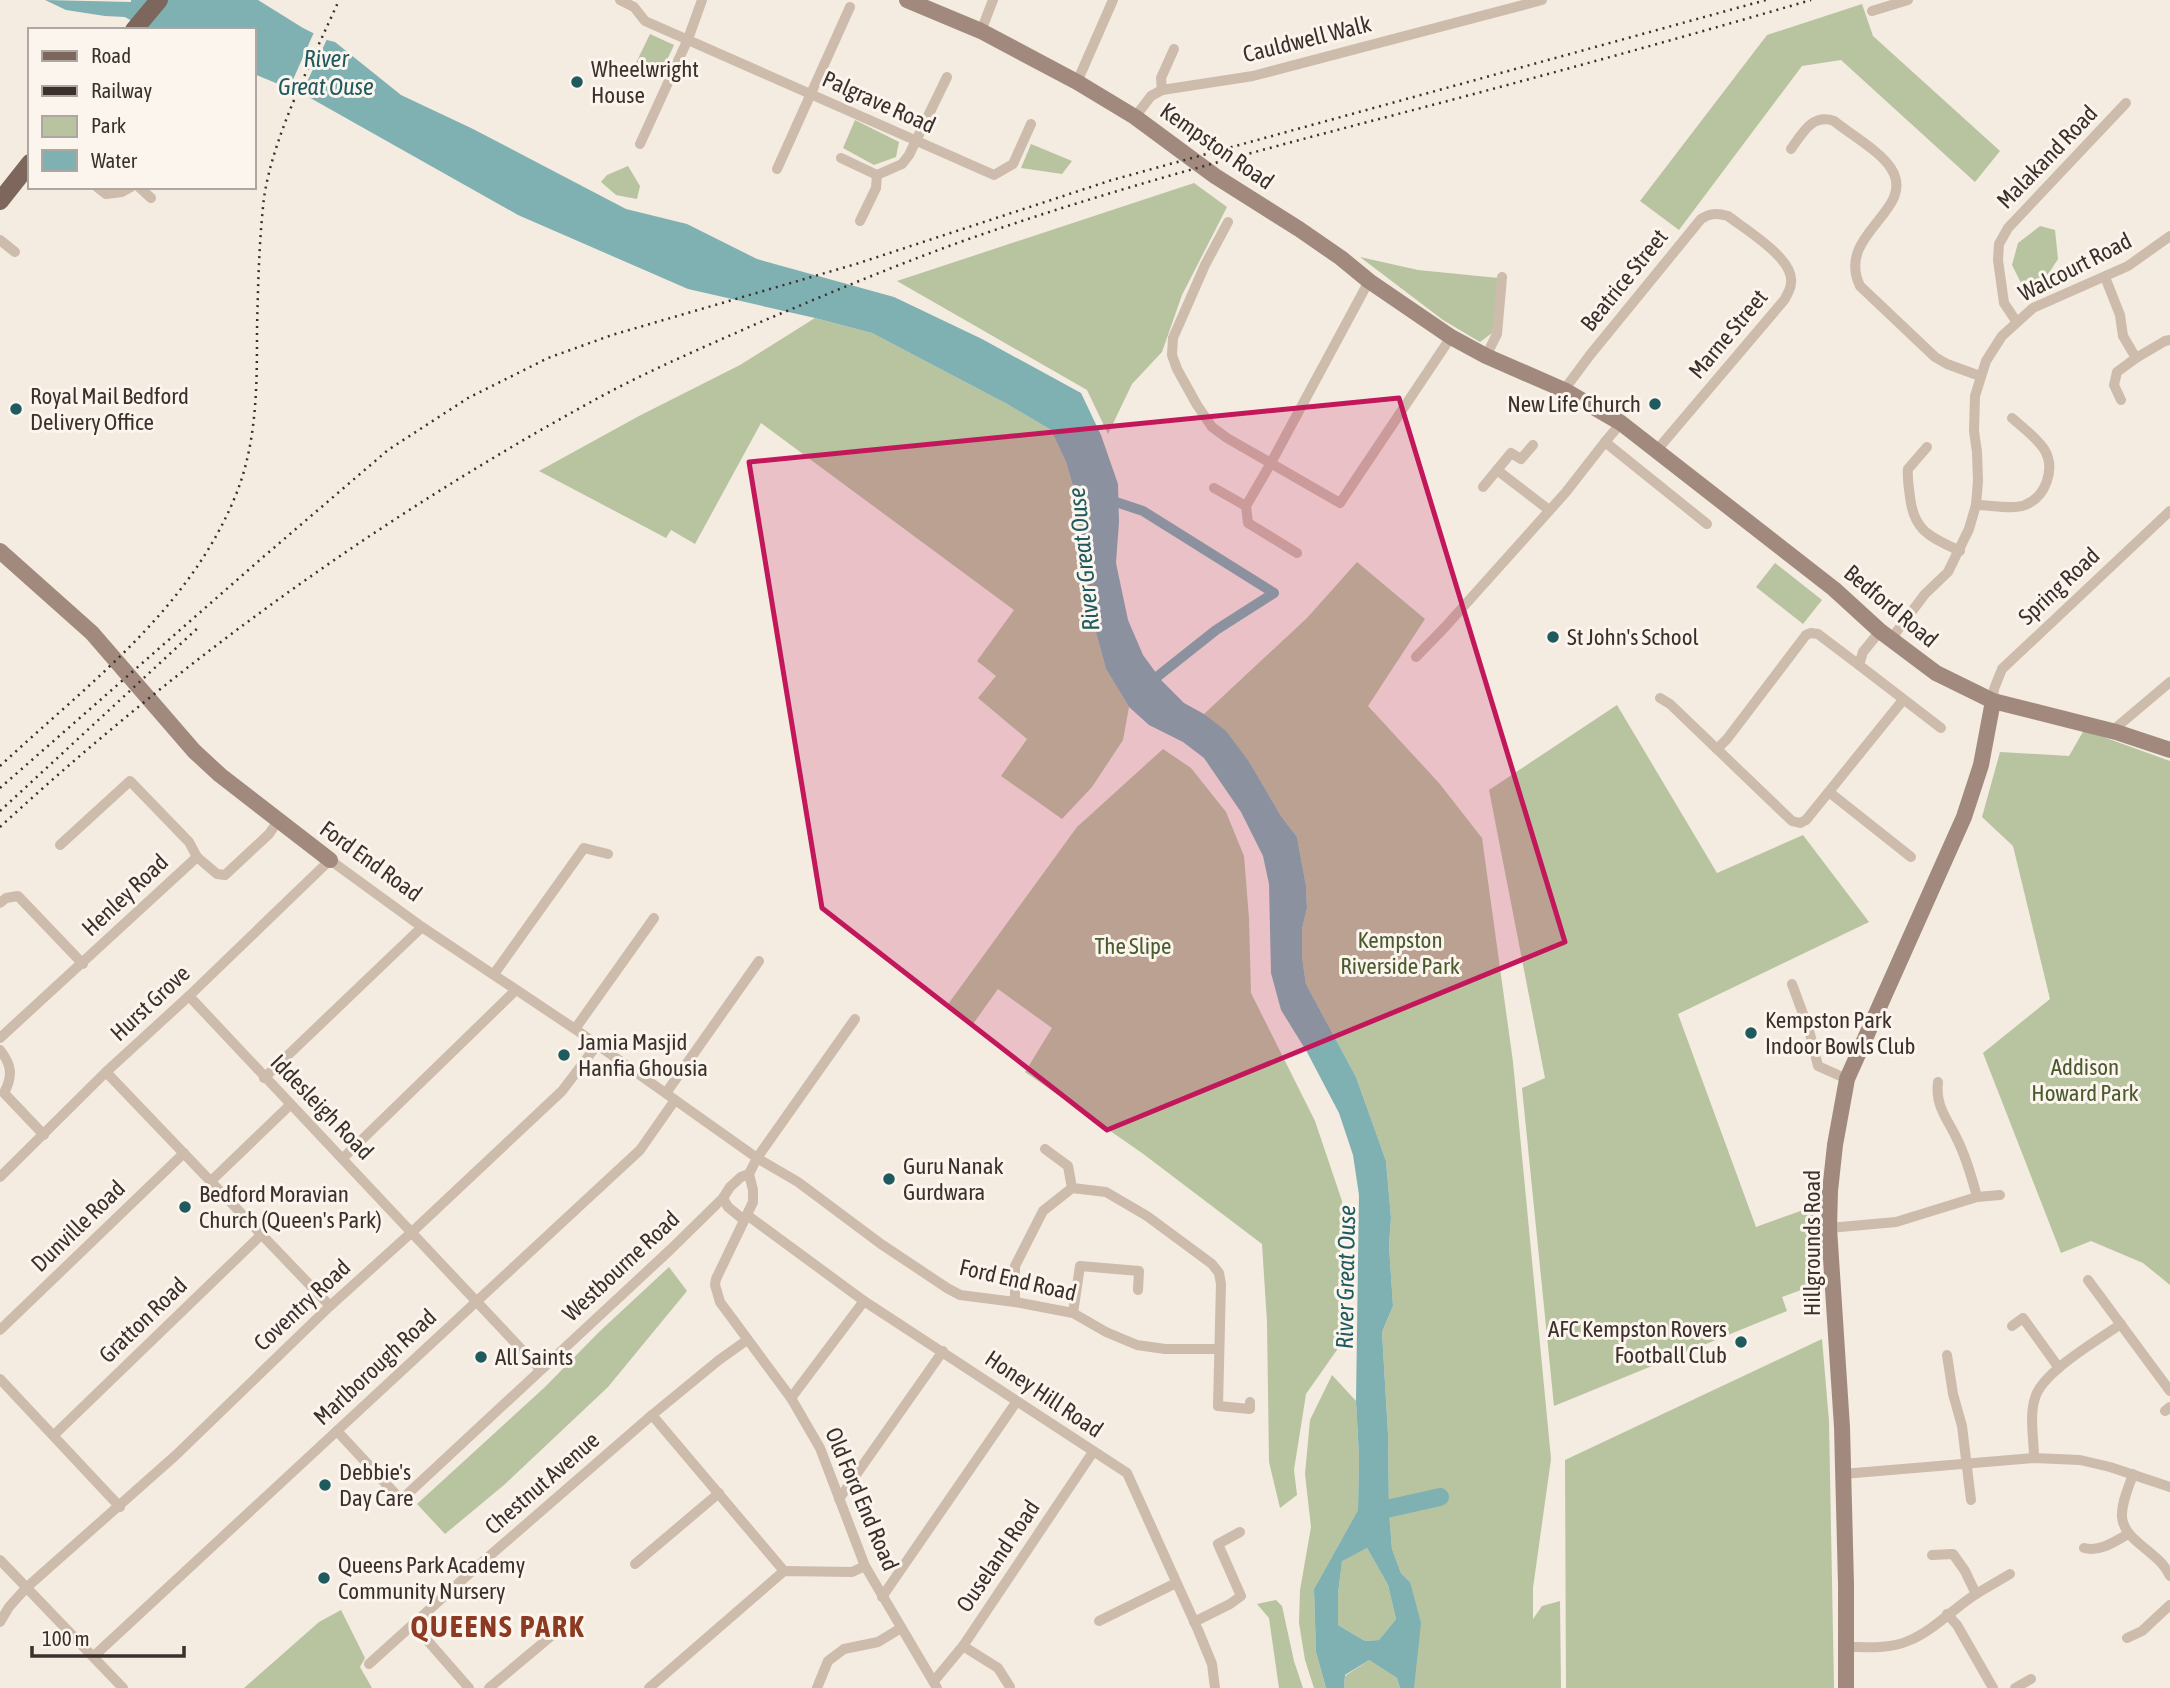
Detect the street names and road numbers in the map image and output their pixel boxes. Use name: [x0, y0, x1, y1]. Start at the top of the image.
street label: Cauldwell Walk: [1240, 11, 1374, 67]
street label: Palgrave Road: [818, 66, 940, 138]
street label: Kempston Road: [1155, 97, 1279, 195]
street label: Malakand Road: [1992, 100, 2102, 214]
street label: Beatrice Street: [1575, 224, 1673, 336]
street label: Walcourt Road: [2014, 227, 2136, 307]
street label: Marne Street: [1683, 284, 1773, 384]
street label: Spring Road: [2013, 542, 2105, 630]
street label: Bedford Road: [1839, 559, 1943, 653]
street label: Ford End Road: [315, 815, 427, 907]
street label: Henley Road: [77, 849, 173, 941]
street label: Hurst Grove: [105, 960, 195, 1046]
street label: Iddesleigh Road: [265, 1049, 379, 1165]
street label: Hillgrounds Road: [1799, 1170, 1825, 1316]
street label: Dunville Road: [26, 1175, 130, 1277]
street label: Westbourne Road: [557, 1206, 685, 1326]
street label: Coventry Road: [249, 1254, 355, 1356]
street label: Ford End Road: [957, 1254, 1079, 1306]
street label: Gratton Road: [94, 1272, 192, 1368]
street label: Marlborough Road: [309, 1304, 441, 1430]
street label: Honey Hill Road: [980, 1345, 1108, 1443]
street label: Old Ford End Road: [820, 1424, 904, 1574]
street label: Chestnut Avenue: [480, 1426, 604, 1540]
street label: Ouseland Road: [951, 1495, 1045, 1617]

